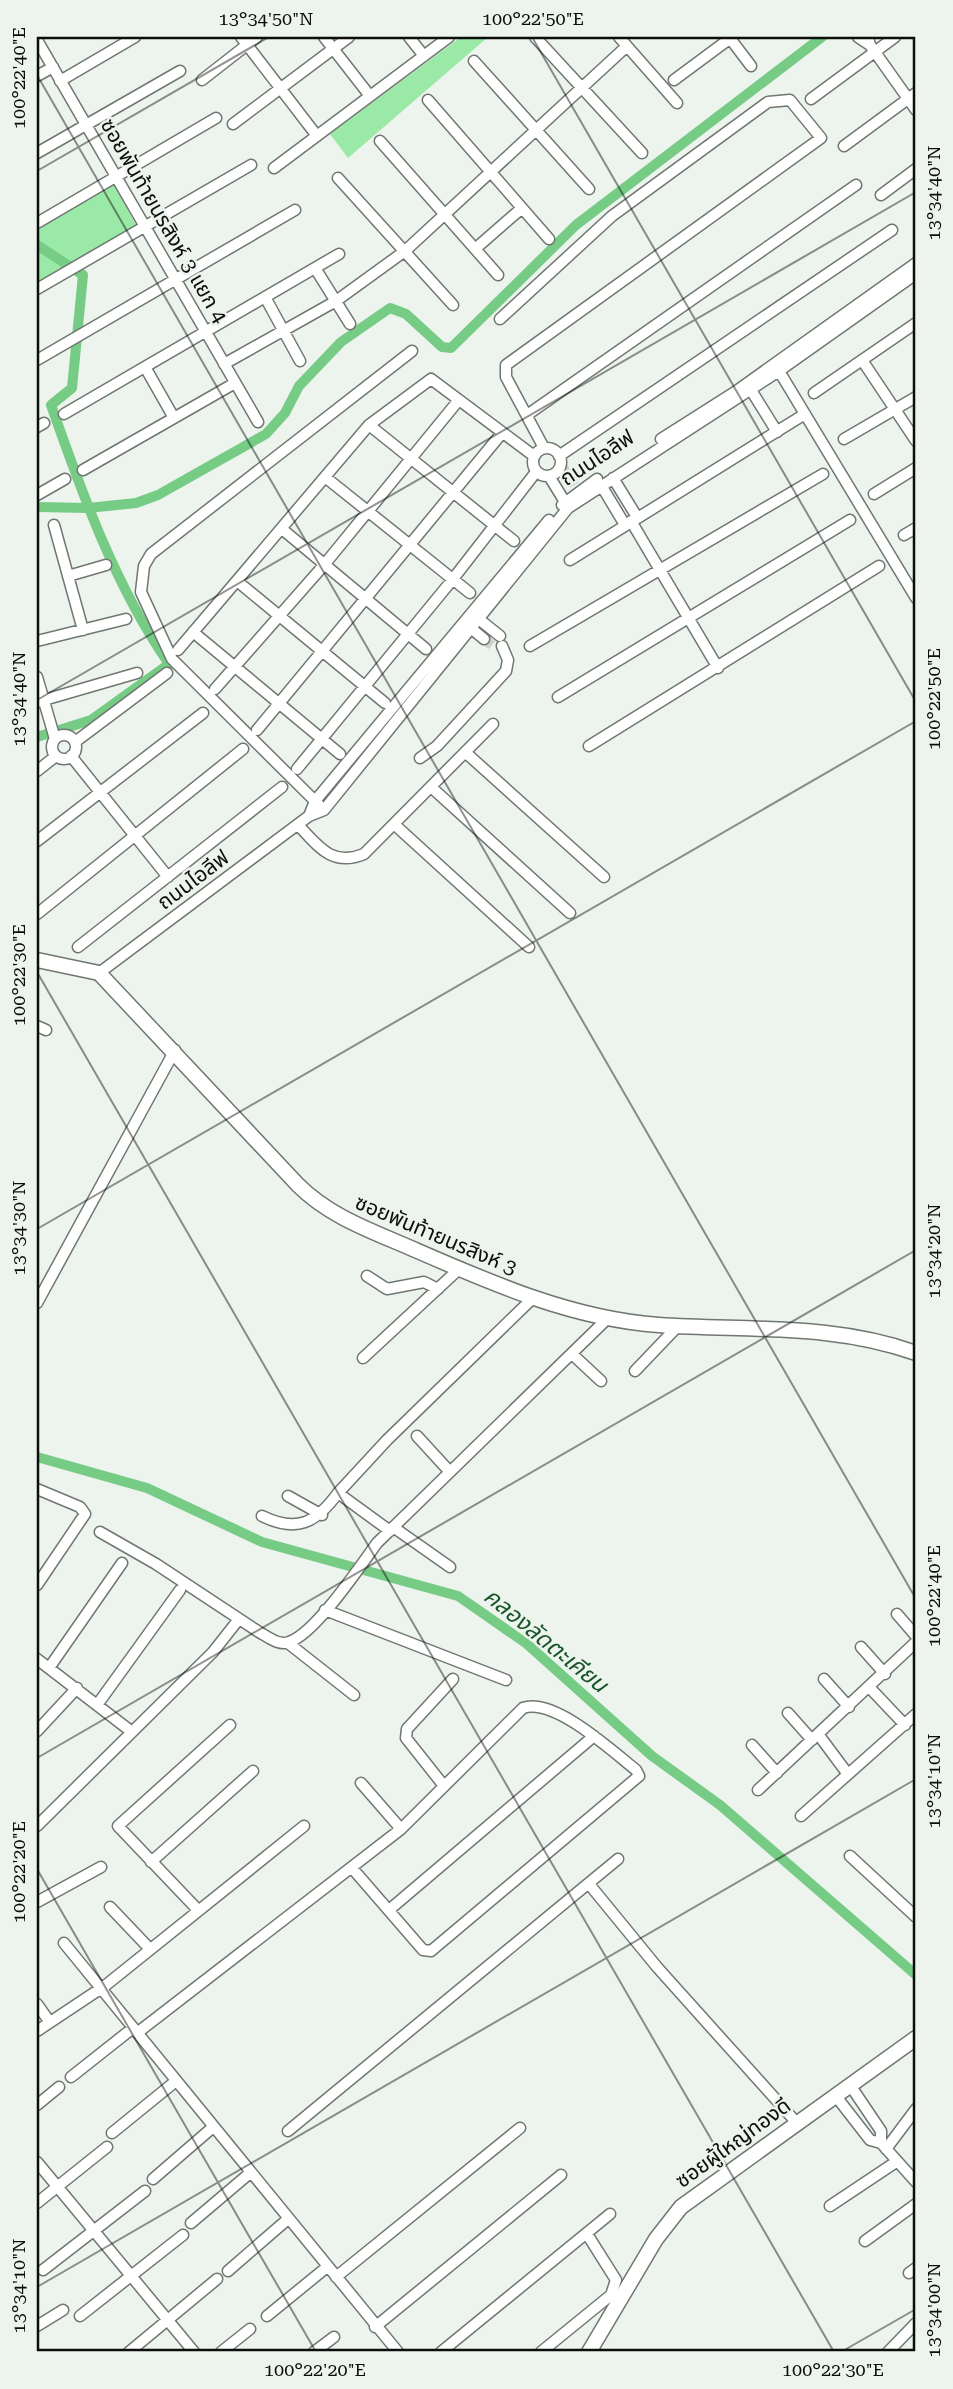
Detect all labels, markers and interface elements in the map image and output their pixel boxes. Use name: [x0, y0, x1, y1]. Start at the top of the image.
text: 13°34'50"N: [219, 8, 313, 29]
text: 100°22'50"E: [482, 8, 584, 29]
text: 100°22'40"E: [8, 27, 29, 129]
street label: ซอยพันท้ายนรสิงห์ 3 แยก 4: [96, 115, 233, 328]
text: 13°34'40"N: [923, 146, 944, 240]
street label: ถนนไอลีฟ: [556, 425, 638, 491]
text: 100°22'50"E: [923, 648, 944, 750]
text: 13°34'40"N: [8, 652, 29, 746]
street label: ถนนไอลีฟ: [153, 845, 233, 915]
text: 100°22'30"E: [8, 924, 29, 1026]
text: 13°34'30"N: [8, 1181, 29, 1275]
street label: ซอยพันท้ายนรสิงห์ 3: [352, 1190, 520, 1280]
text: 13°34'20"N: [923, 1204, 944, 1298]
text: 100°22'40"E: [923, 1545, 944, 1647]
water label: คลองลัดตะเคียน: [479, 1582, 614, 1700]
text: 13°34'10"N: [923, 1734, 944, 1828]
text: 100°22'20"E: [8, 1821, 29, 1923]
street label: ซอยผู้ใหญ่ทองดี: [671, 2093, 796, 2194]
text: 13°34'10"N: [8, 2239, 29, 2333]
text: 13°34'00"N: [923, 2263, 944, 2357]
text: 100°22'20"E: [264, 2359, 366, 2380]
text: 100°22'30"E: [782, 2359, 884, 2380]

